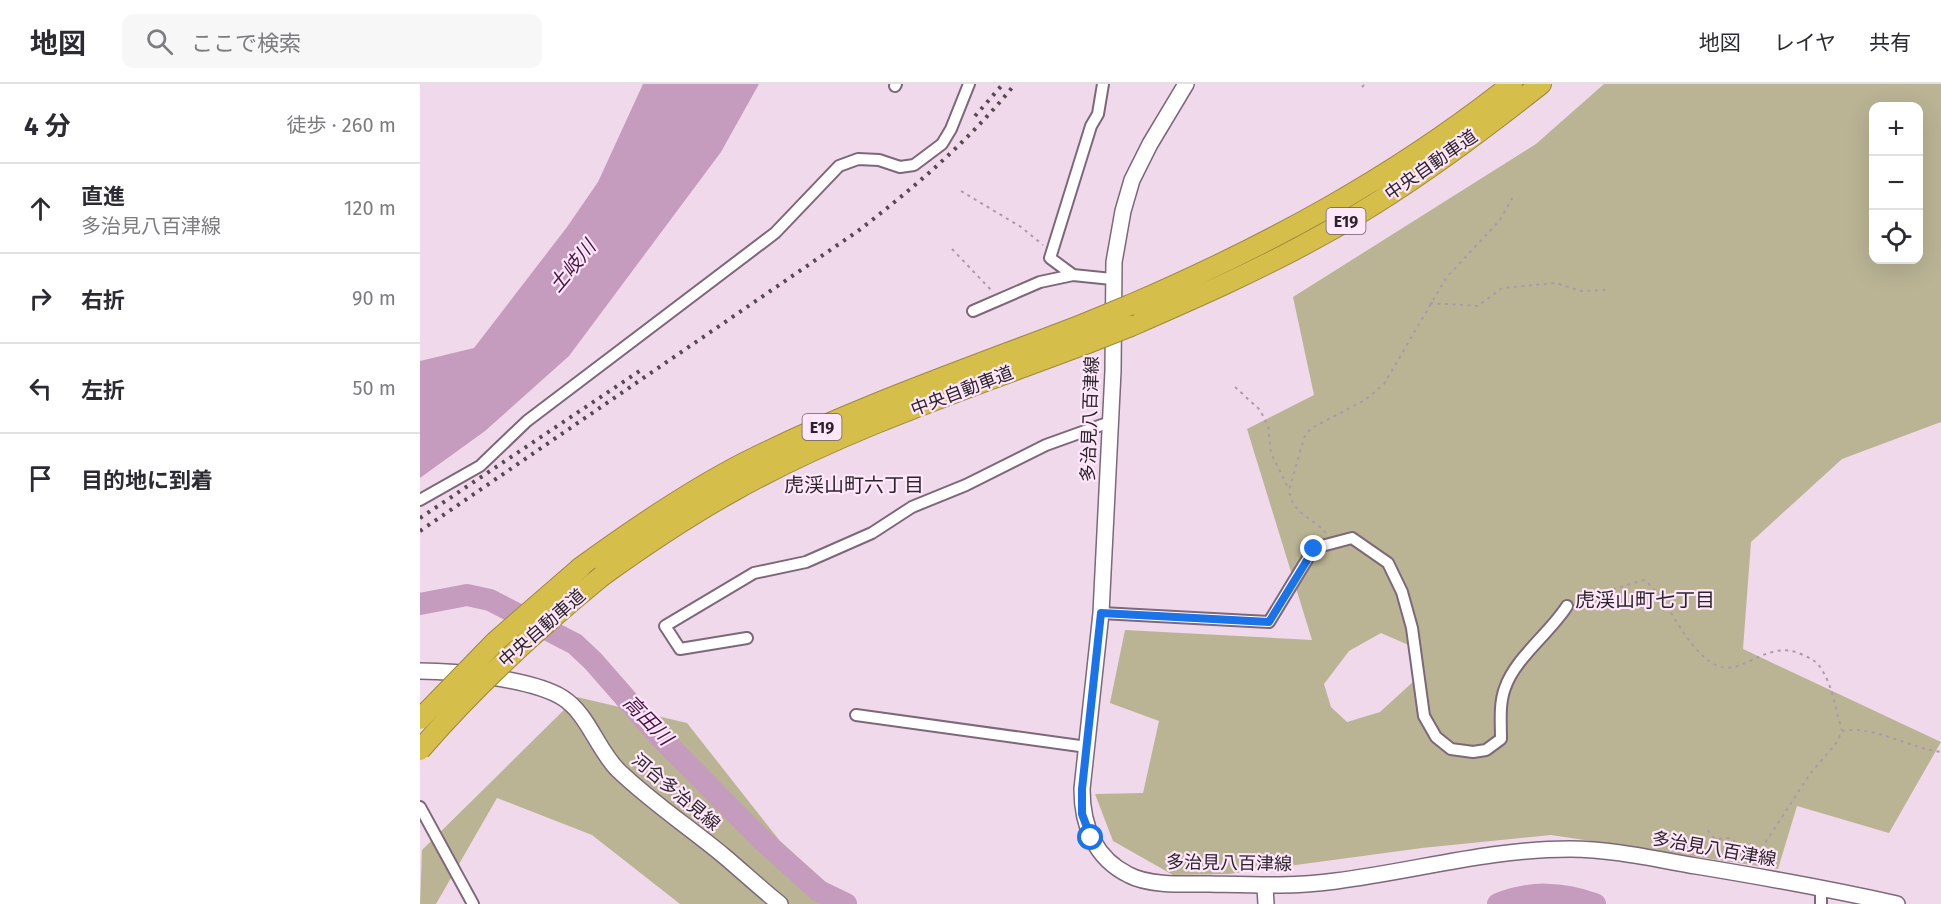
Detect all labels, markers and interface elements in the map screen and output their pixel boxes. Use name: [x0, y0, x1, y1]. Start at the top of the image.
search box: [122, 14, 542, 68]
icon: search: [143, 25, 176, 58]
text: 地図: [30, 27, 86, 60]
text: ここで検索: [191, 30, 301, 57]
text: 地図: [1699, 30, 1741, 56]
text: レイヤ: [1774, 30, 1836, 56]
text: 共有: [1869, 30, 1911, 56]
map controls: [1869, 102, 1923, 264]
button: +: [1869, 102, 1923, 156]
text: 4 分: [24, 111, 71, 142]
text: 徒歩 · 260 m: [286, 113, 396, 137]
street label: 中央自動車道: [1380, 125, 1482, 205]
button: −: [1869, 156, 1923, 210]
text: 直進: [81, 183, 125, 210]
icon: ahead: [24, 192, 57, 225]
text: 120 m: [344, 196, 396, 220]
road number: E19: [1326, 208, 1366, 234]
button: locate: [1869, 210, 1923, 264]
text: 多治見八百津線: [81, 214, 221, 238]
water label: 土岐川: [544, 234, 602, 297]
icon: right: [24, 282, 57, 315]
text: 90 m: [352, 286, 396, 310]
text: 右折: [81, 287, 125, 314]
street label: 多治見八百津線: [1077, 356, 1103, 482]
street label: 中央自動車道: [908, 361, 1016, 421]
icon: left: [24, 372, 57, 405]
text: 50 m: [352, 376, 396, 400]
text: 左折: [81, 377, 125, 404]
road number: E19: [802, 414, 842, 440]
icon: arrive: [24, 462, 57, 495]
text: 目的地に到着: [81, 467, 213, 494]
district label: 虎渓山町六丁目: [784, 473, 924, 497]
route end: [1300, 535, 1326, 561]
street label: 中央自動車道: [494, 584, 590, 672]
district label: 虎渓山町七丁目: [1575, 588, 1715, 612]
water label: 高田川: [619, 690, 679, 751]
street label: 河合多治見線: [628, 749, 724, 835]
route start: [1077, 824, 1103, 850]
street label: 多治見八百津線: [1650, 827, 1778, 871]
street label: 多治見八百津線: [1166, 851, 1292, 875]

